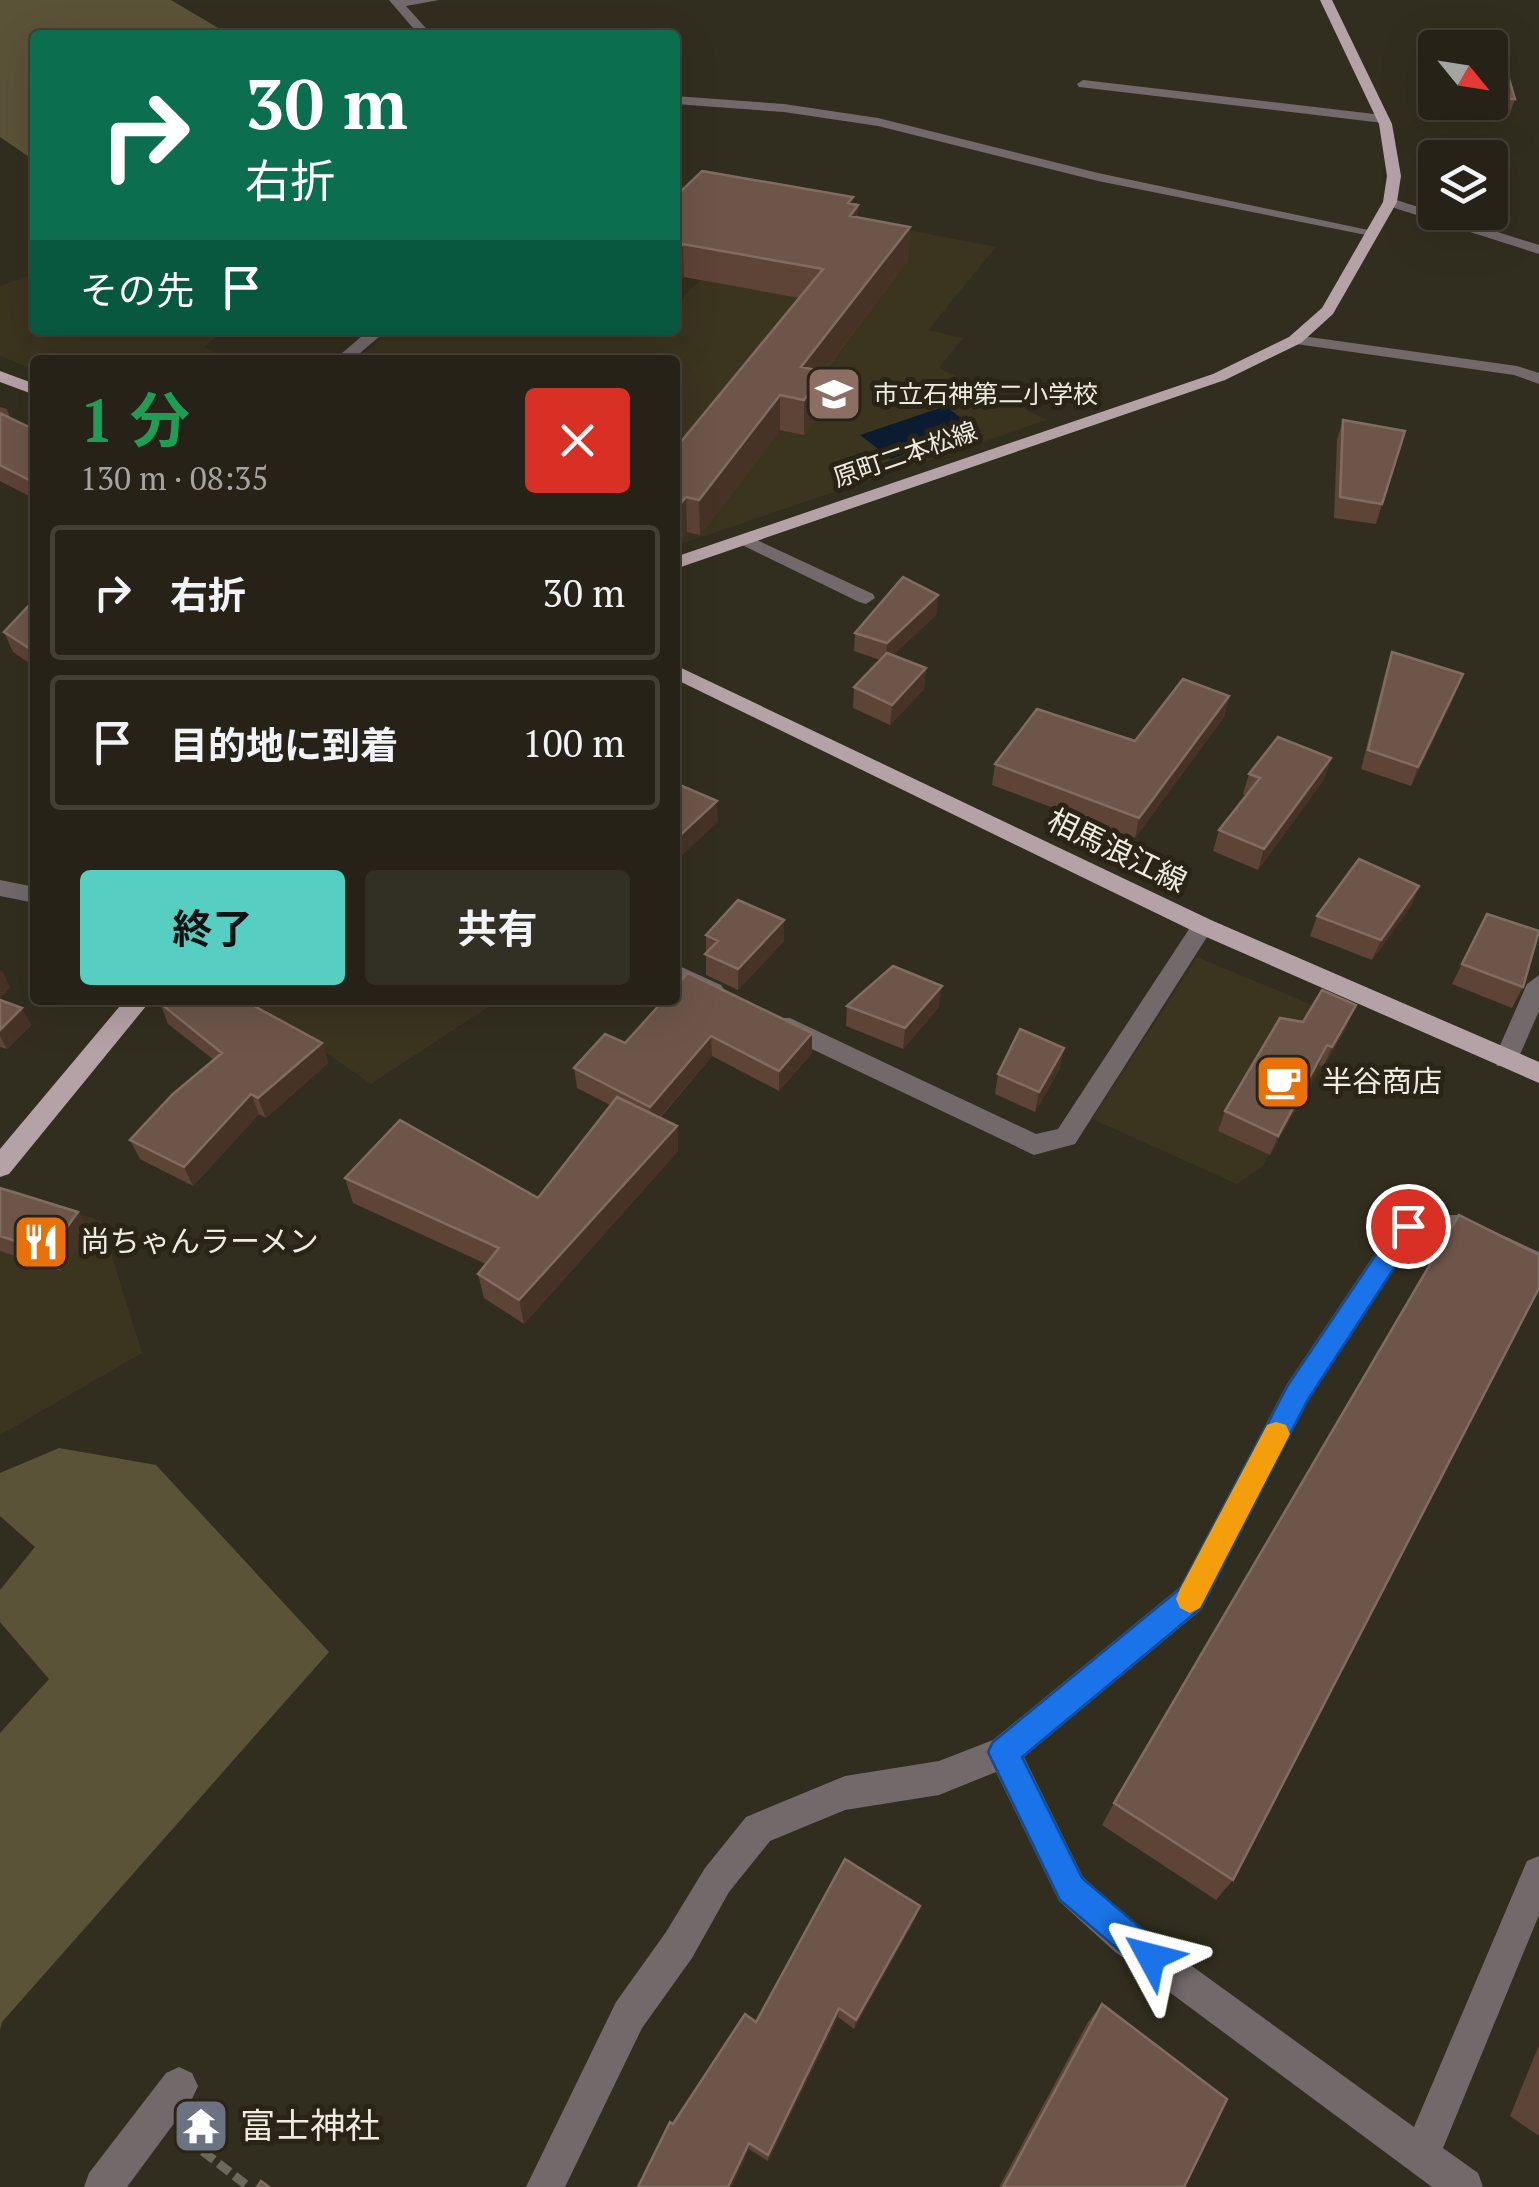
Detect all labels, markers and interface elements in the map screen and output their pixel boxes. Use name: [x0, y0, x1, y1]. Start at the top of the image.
north arrow: [1418, 30, 1508, 120]
map controls: [1418, 30, 1508, 230]
text: 30 m: [245, 56, 408, 149]
icon: right: [80, 70, 210, 200]
button: layers: [1418, 140, 1508, 230]
text: 右折: [245, 150, 335, 210]
icon: arrive: [214, 260, 269, 315]
text: その先: [80, 265, 194, 315]
school or university icon: 市立石神第二小学校: [804, 364, 864, 424]
place label: 市立石神第二小学校: [873, 377, 1098, 410]
text: 1 分: [80, 380, 190, 459]
button: close: [525, 388, 630, 493]
street label: 原町二本松線: [829, 414, 981, 494]
text: 130 m · 08:35: [80, 457, 268, 499]
icon: right: [85, 565, 140, 620]
text: 30 m: [542, 568, 625, 618]
text: 右折: [170, 570, 246, 620]
icon: arrive: [85, 715, 140, 770]
text: 100 m: [522, 718, 625, 768]
text: 目的地に到着: [170, 720, 398, 770]
street label: 相馬浪江線: [1041, 799, 1194, 901]
button: 終了: [80, 870, 345, 985]
button: 共有: [365, 870, 630, 985]
cafe icon: 半谷商店: [1253, 1052, 1313, 1112]
place label: 半谷商店: [1322, 1061, 1442, 1101]
pin: [1366, 1184, 1451, 1269]
icon: arrive: [1381, 1199, 1436, 1254]
restaurant icon: 尚ちゃんラーメン: [11, 1212, 71, 1272]
place label: 尚ちゃんラーメン: [80, 1221, 319, 1261]
position arrow: [1099, 1905, 1203, 2009]
temple icon: 富士神社: [171, 2096, 231, 2156]
place label: 富士神社: [240, 2102, 380, 2148]

